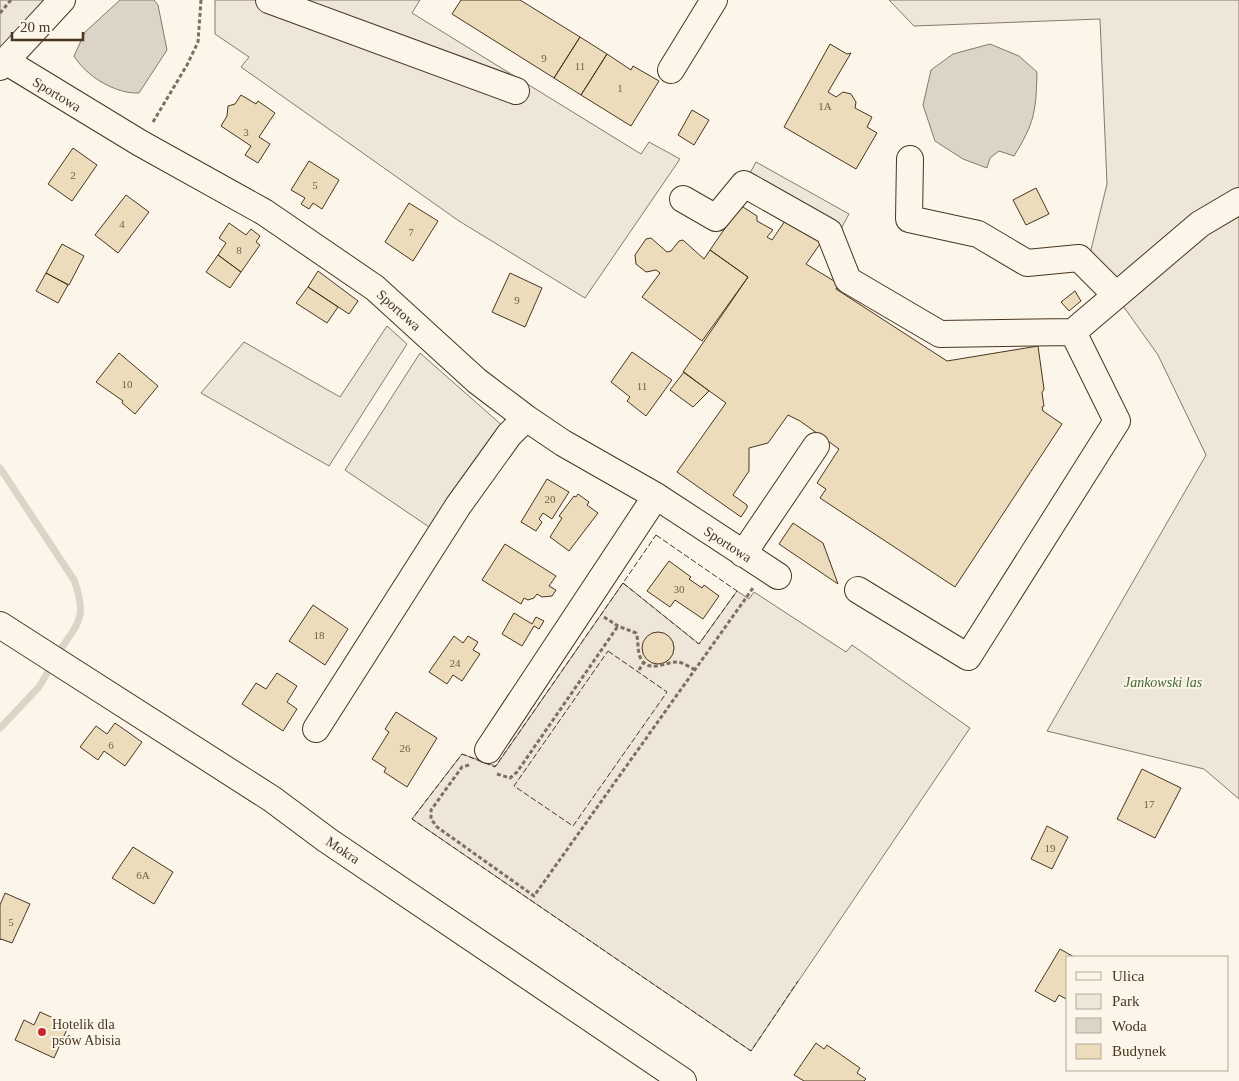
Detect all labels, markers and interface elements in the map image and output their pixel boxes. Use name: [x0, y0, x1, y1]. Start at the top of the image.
scale bar: [12, 10, 84, 42]
text: 20 m: [20, 19, 51, 35]
house number: 9: [541, 52, 547, 64]
house number: 11: [575, 60, 585, 72]
street label: Sportowa: [30, 74, 84, 115]
house number: 1: [617, 82, 623, 94]
house number: 1A: [818, 100, 832, 112]
house number: 3: [243, 126, 249, 138]
house number: 2: [70, 169, 76, 181]
house number: 5: [312, 179, 318, 191]
house number: 4: [119, 218, 125, 230]
house number: 7: [408, 226, 414, 238]
house number: 8: [236, 244, 242, 256]
street label: Sportowa: [374, 287, 424, 334]
house number: 9: [514, 294, 520, 306]
house number: 10: [122, 378, 133, 390]
house number: 11: [637, 380, 647, 392]
house number: 20: [545, 493, 556, 505]
street label: Sportowa: [701, 524, 755, 566]
house number: 30: [674, 583, 685, 595]
house number: 18: [314, 629, 325, 641]
house number: 24: [450, 657, 461, 669]
park label: Jankowski las: [1124, 675, 1203, 690]
house number: 6: [108, 739, 114, 751]
house number: 26: [400, 742, 411, 754]
house number: 17: [1144, 798, 1155, 810]
street label: Mokra: [323, 834, 363, 868]
house number: 19: [1045, 842, 1056, 854]
house number: 6A: [136, 869, 150, 881]
house number: 5: [8, 916, 14, 928]
legend: [1066, 956, 1229, 1071]
text: Ulica: [1112, 968, 1145, 984]
text: Park: [1112, 993, 1140, 1009]
place label: Hotelik dla psów Abisia: [52, 1017, 122, 1048]
text: Woda: [1112, 1018, 1147, 1034]
marker: Hotelik dla psów Abisia: [36, 1026, 48, 1038]
text: Budynek: [1112, 1043, 1167, 1059]

